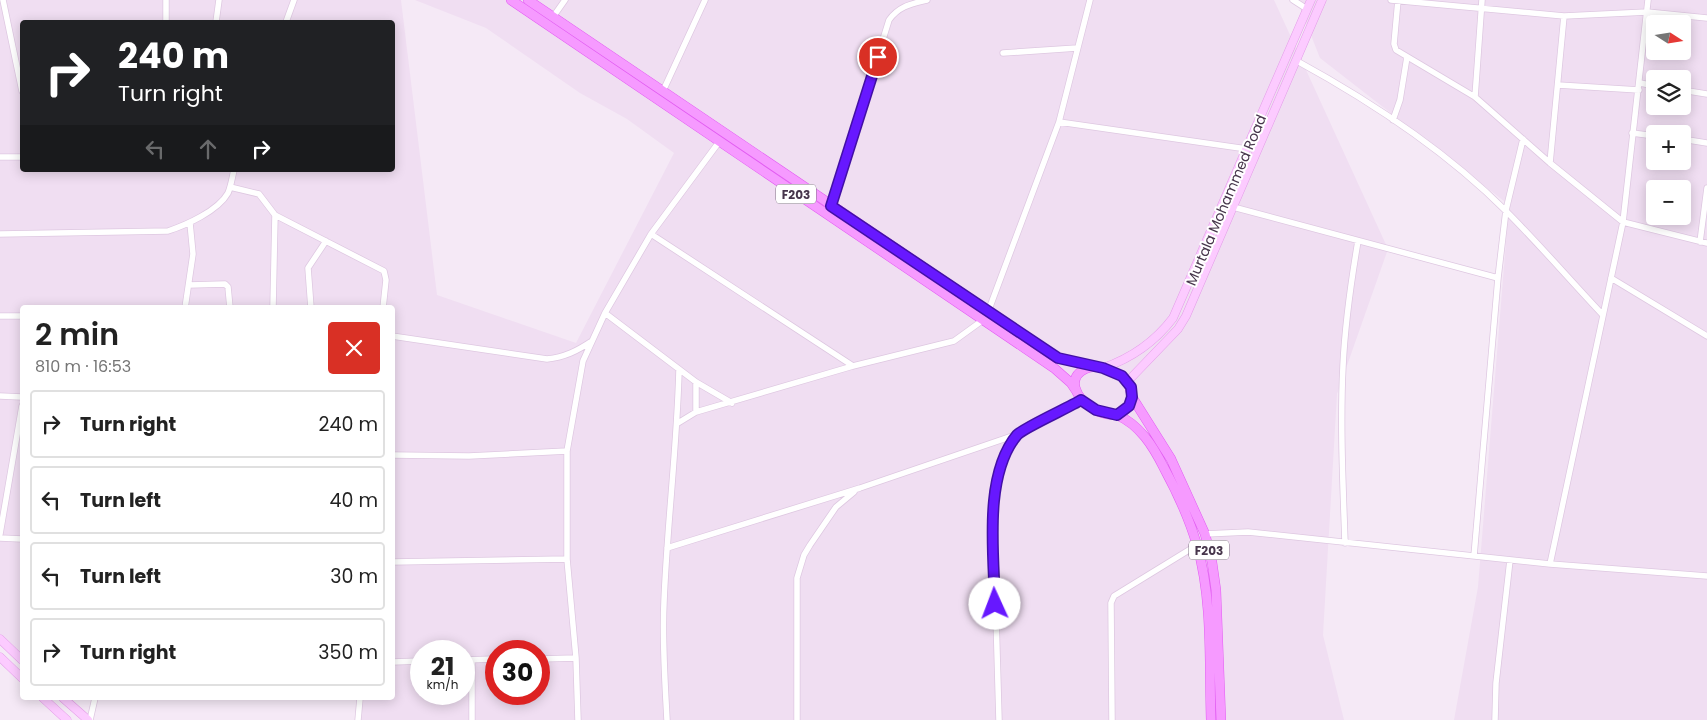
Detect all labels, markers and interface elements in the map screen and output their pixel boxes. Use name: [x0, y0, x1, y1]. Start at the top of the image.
north arrow: [1646, 15, 1691, 60]
map controls: [1646, 15, 1691, 225]
text: 240 m: [118, 31, 229, 80]
pin: [857, 36, 899, 78]
icon: right: [35, 40, 100, 105]
icon: arrive: [864, 43, 892, 71]
button: layers: [1646, 70, 1691, 115]
text: Turn right: [118, 78, 223, 109]
street label: Murtala Mohammed Road: [1181, 111, 1271, 289]
button: +: [1646, 125, 1691, 170]
icon: left: [141, 135, 169, 163]
icon: ahead: [194, 135, 222, 163]
icon: right: [247, 135, 275, 163]
button: −: [1646, 180, 1691, 225]
road number: F203: [776, 184, 816, 203]
text: 2 min: [35, 313, 119, 356]
button: close: [328, 322, 380, 374]
text: 810 m · 16:53: [35, 355, 131, 378]
icon: right: [37, 410, 65, 438]
text: Turn right: [80, 411, 176, 438]
text: 240 m: [319, 411, 378, 438]
icon: left: [37, 486, 65, 514]
text: Turn left: [80, 487, 161, 514]
text: 40 m: [329, 487, 378, 514]
road number: F203: [1189, 540, 1229, 560]
icon: left: [37, 562, 65, 590]
text: Turn left: [80, 563, 161, 590]
text: 30 m: [330, 563, 378, 590]
position arrow: [968, 577, 1020, 629]
icon: right: [37, 638, 65, 666]
text: Turn right: [80, 639, 176, 666]
text: 350 m: [318, 639, 378, 666]
speed limit sign: 30: [485, 640, 550, 705]
text: 21: [431, 649, 454, 684]
text: km/h: [427, 676, 458, 693]

